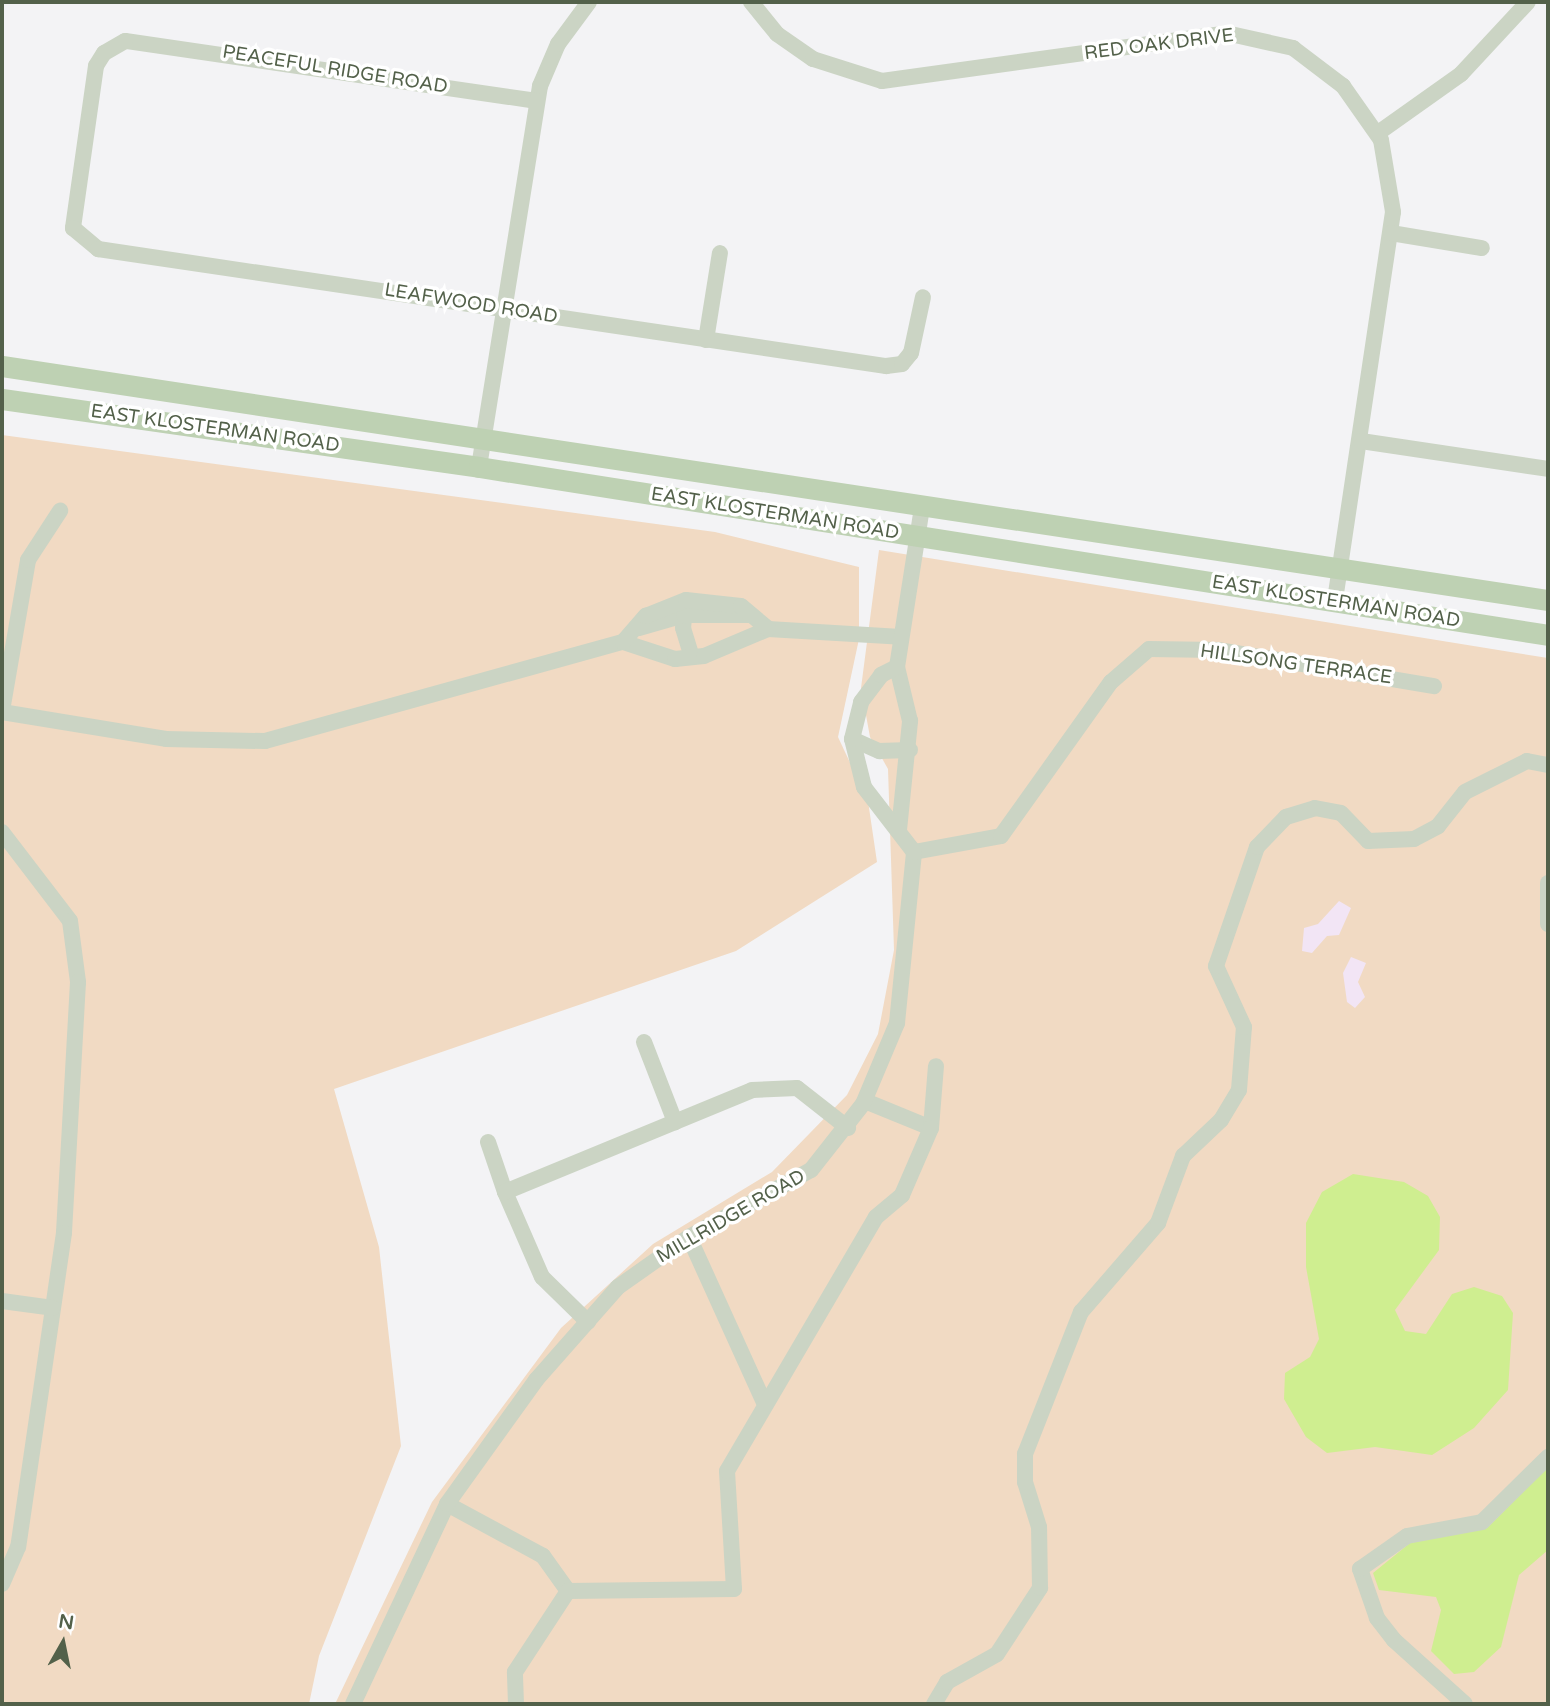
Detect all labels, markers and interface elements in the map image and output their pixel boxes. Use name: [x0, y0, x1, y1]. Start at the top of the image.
street label: RED OAK DRIVE: [1083, 25, 1235, 65]
street label: PEACEFUL RIDGE ROAD: [221, 41, 449, 99]
street label: LEAFWOOD ROAD: [383, 279, 559, 329]
street label: EAST KLOSTERMAN ROAD: [89, 400, 341, 458]
street label: EAST KLOSTERMAN ROAD: [649, 483, 901, 545]
street label: EAST KLOSTERMAN ROAD: [1210, 571, 1462, 633]
street label: HILLSONG TERRACE: [1199, 640, 1393, 690]
street label: MILLRIDGE ROAD: [653, 1165, 809, 1269]
north arrow: [28, 1608, 98, 1678]
text: N: [57, 1610, 76, 1634]

